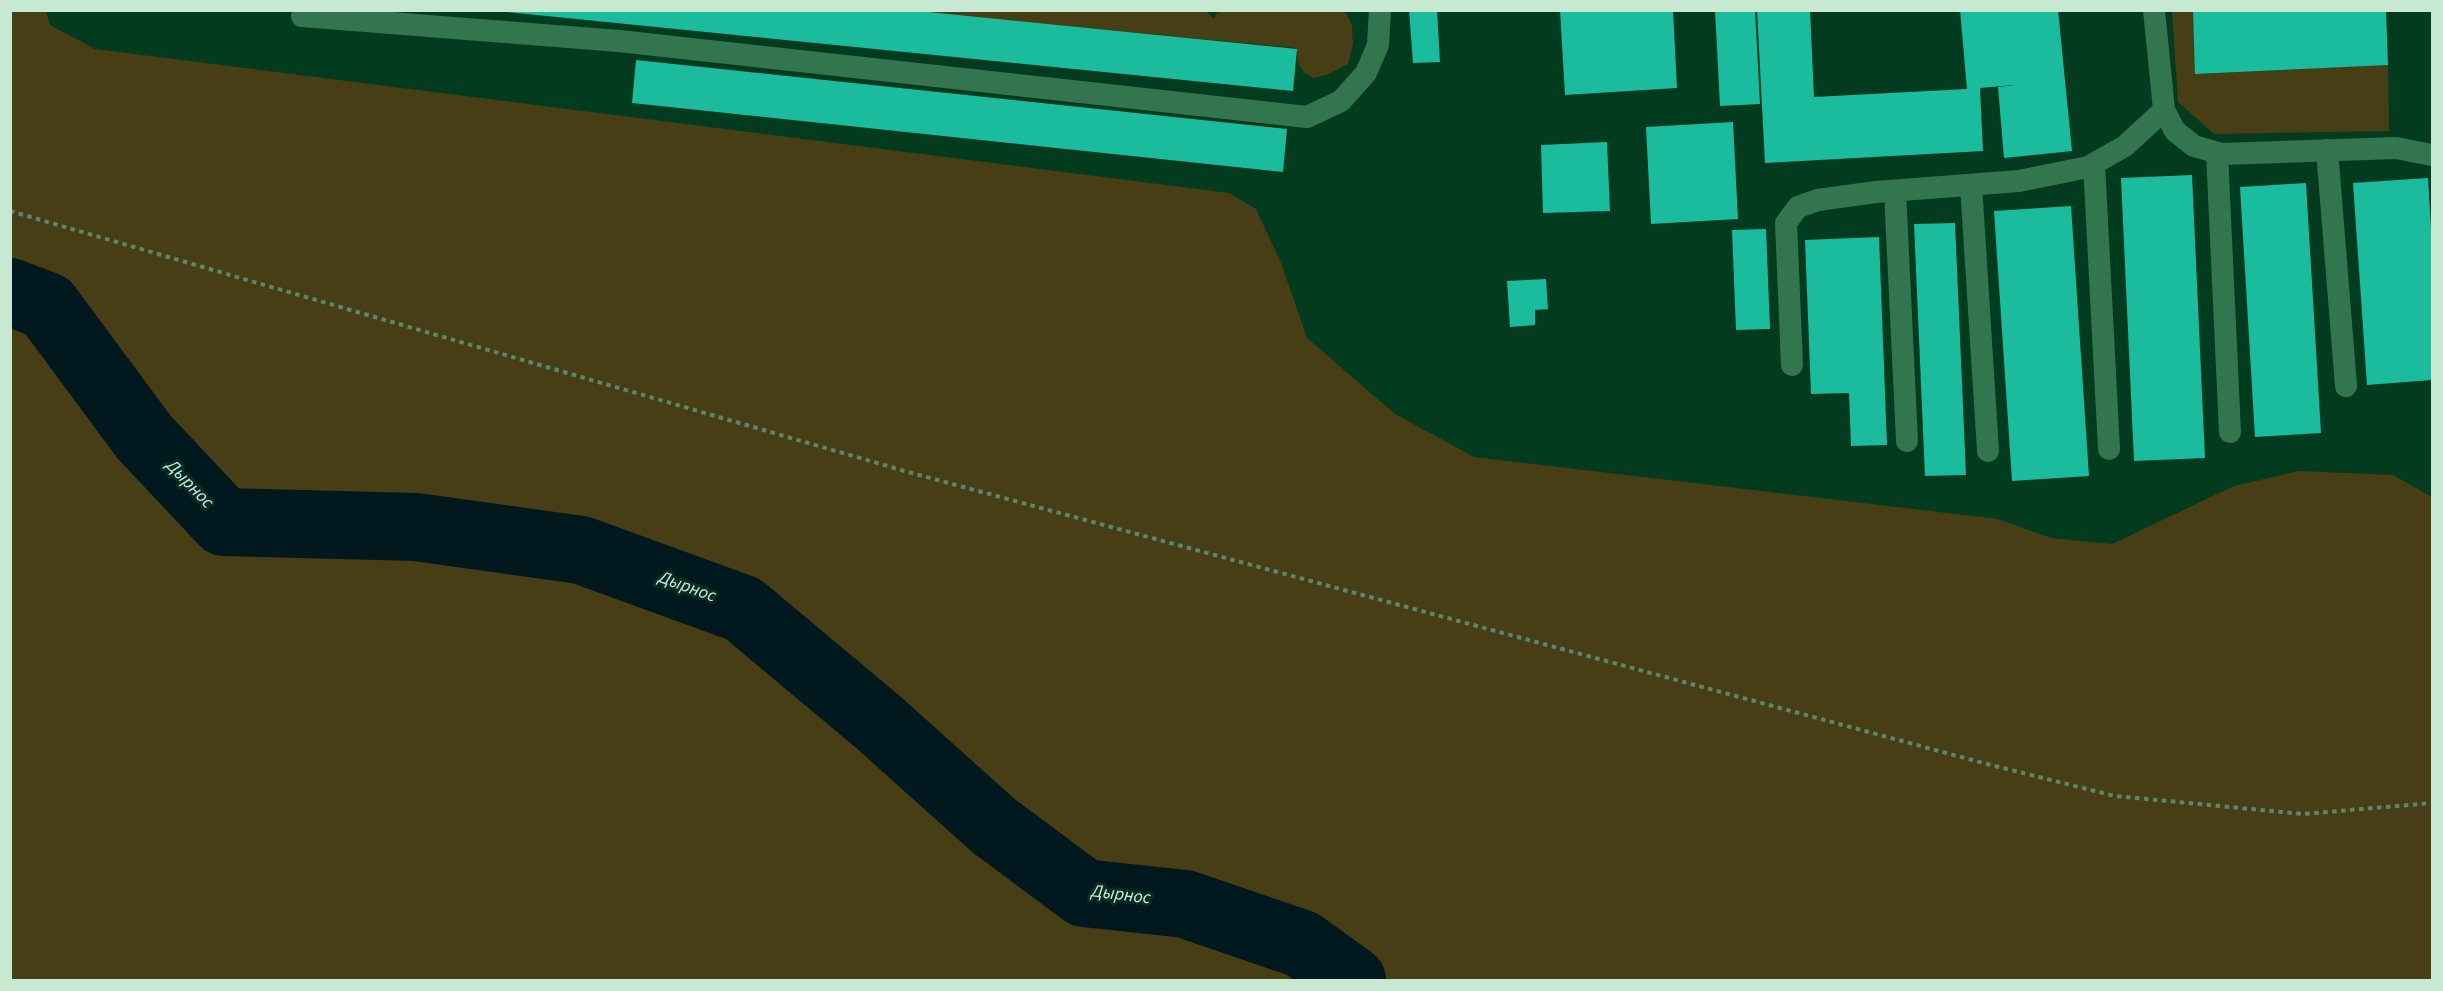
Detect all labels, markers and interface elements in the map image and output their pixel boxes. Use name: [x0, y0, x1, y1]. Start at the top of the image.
water label: Дырнос: [161, 456, 217, 514]
water label: Дырнос: [655, 568, 719, 608]
water label: Дырнос: [1090, 882, 1152, 910]

